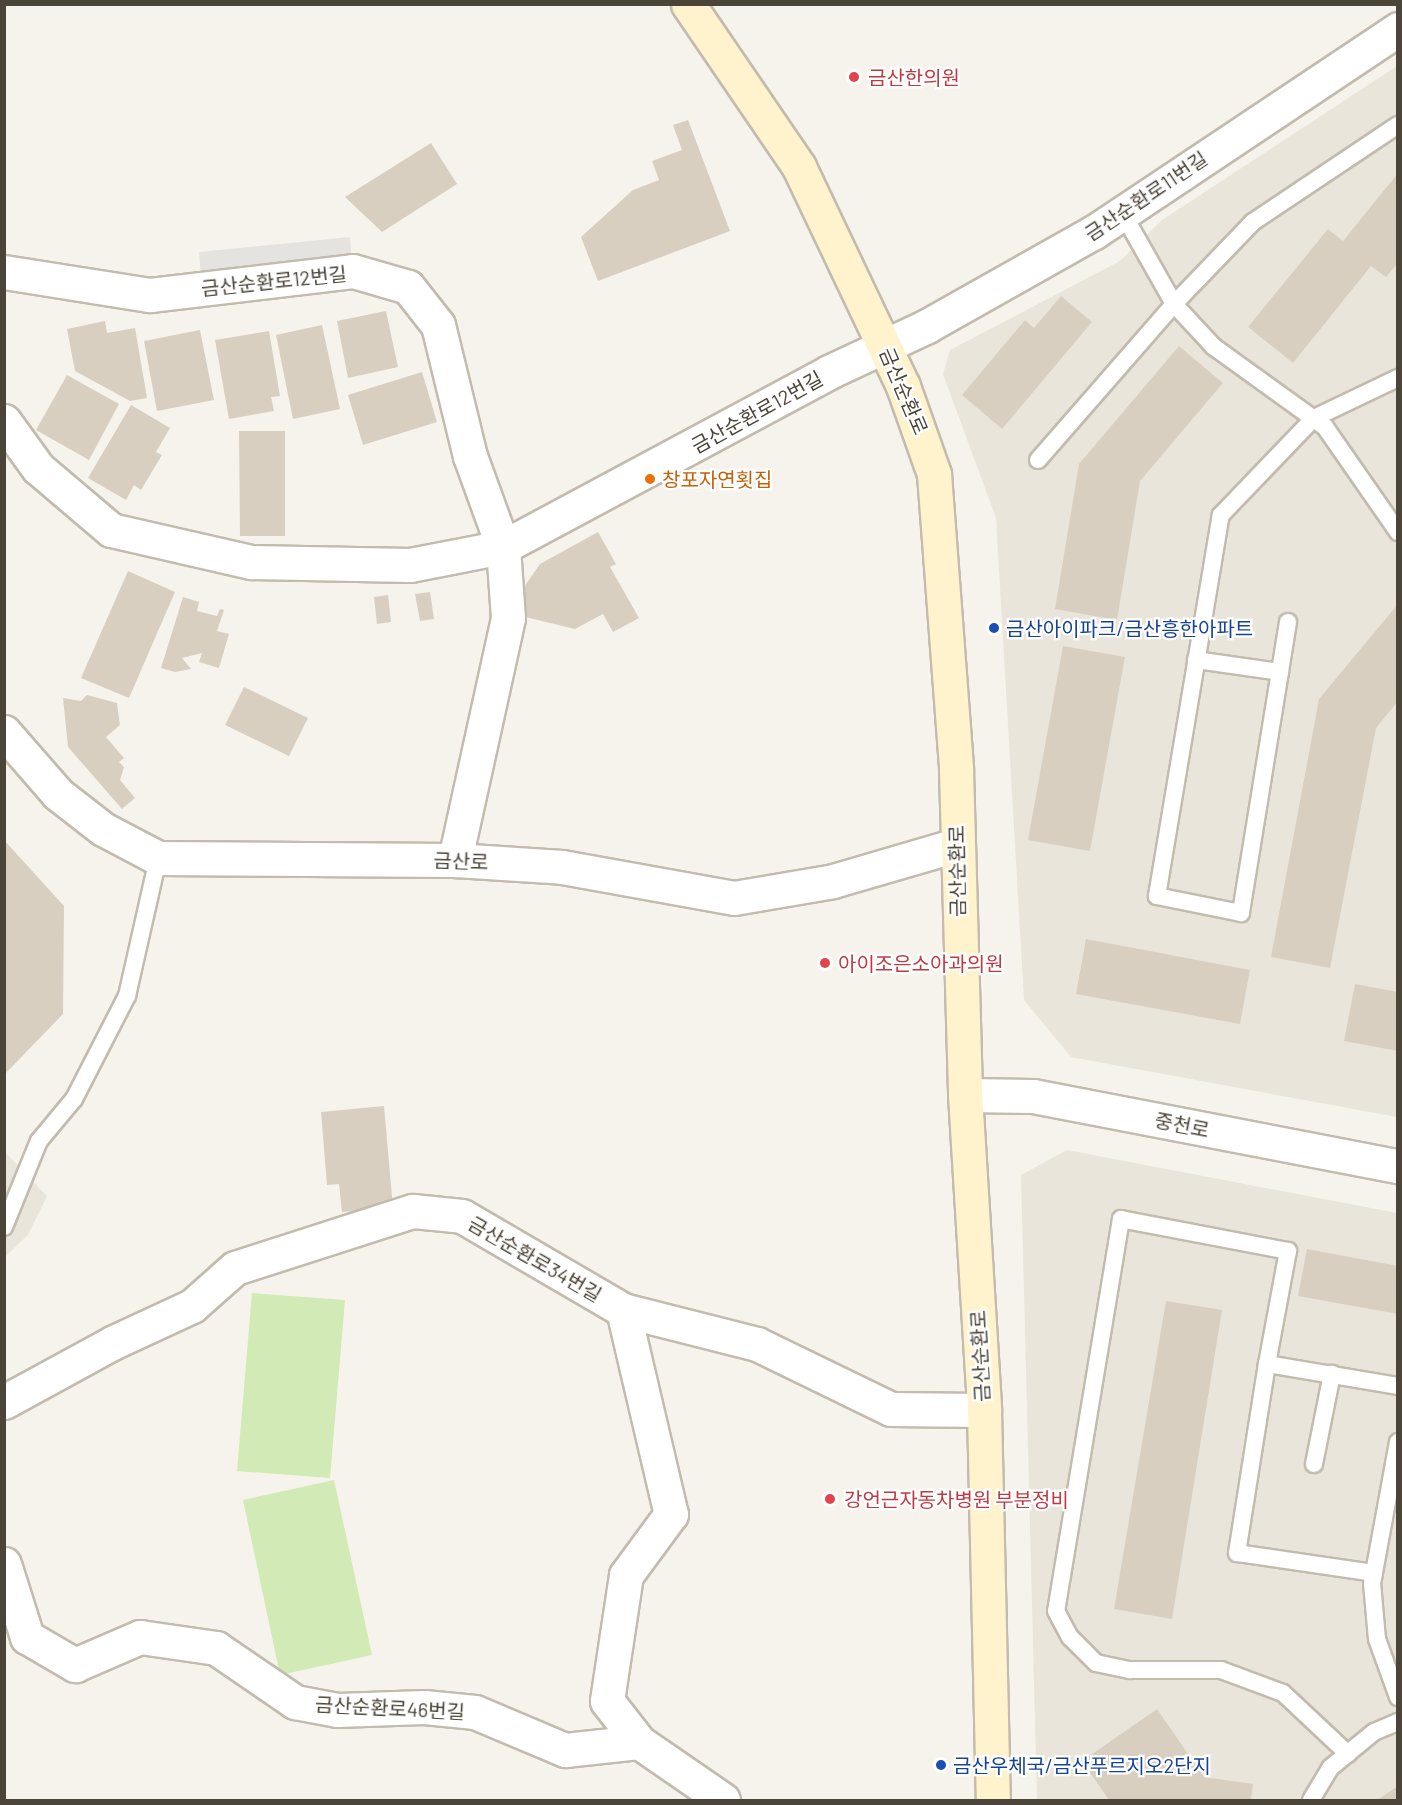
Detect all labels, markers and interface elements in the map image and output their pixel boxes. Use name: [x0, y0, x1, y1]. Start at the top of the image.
place label: 금산한의원: [868, 65, 960, 89]
marker: 금산한의원: [845, 68, 863, 86]
street label: 금산순환로11번길: [1080, 146, 1212, 246]
street label: 금산순환로12번길: [200, 261, 348, 301]
street label: 금산순환로: [875, 344, 933, 438]
street label: 금산순환로12번길: [687, 366, 827, 458]
place label: 창포자연횟집: [662, 467, 772, 491]
marker: 창포자연횟집: [643, 472, 657, 486]
place label: 금산아이파크/금산흥한아파트: [1006, 616, 1253, 640]
marker: 금산아이파크/금산흥한아파트: [987, 621, 1001, 635]
street label: 금산순환로: [944, 825, 970, 917]
street label: 금산로: [433, 848, 489, 874]
place label: 아이조은소아과의원: [838, 951, 1004, 975]
marker: 아이조은소아과의원: [816, 954, 834, 972]
street label: 중천로: [1153, 1108, 1211, 1142]
street label: 금산순환로34번길: [464, 1211, 606, 1307]
street label: 금산순환로: [966, 1309, 994, 1403]
place label: 강언근자동차병원 부분정비: [844, 1487, 1069, 1511]
marker: 강언근자동차병원 부분정비: [821, 1490, 839, 1508]
street label: 금산순환로46번길: [314, 1692, 466, 1724]
place label: 금산우체국/금산푸르지오2단지: [953, 1753, 1211, 1777]
marker: 금산우체국/금산푸르지오2단지: [934, 1758, 948, 1772]

